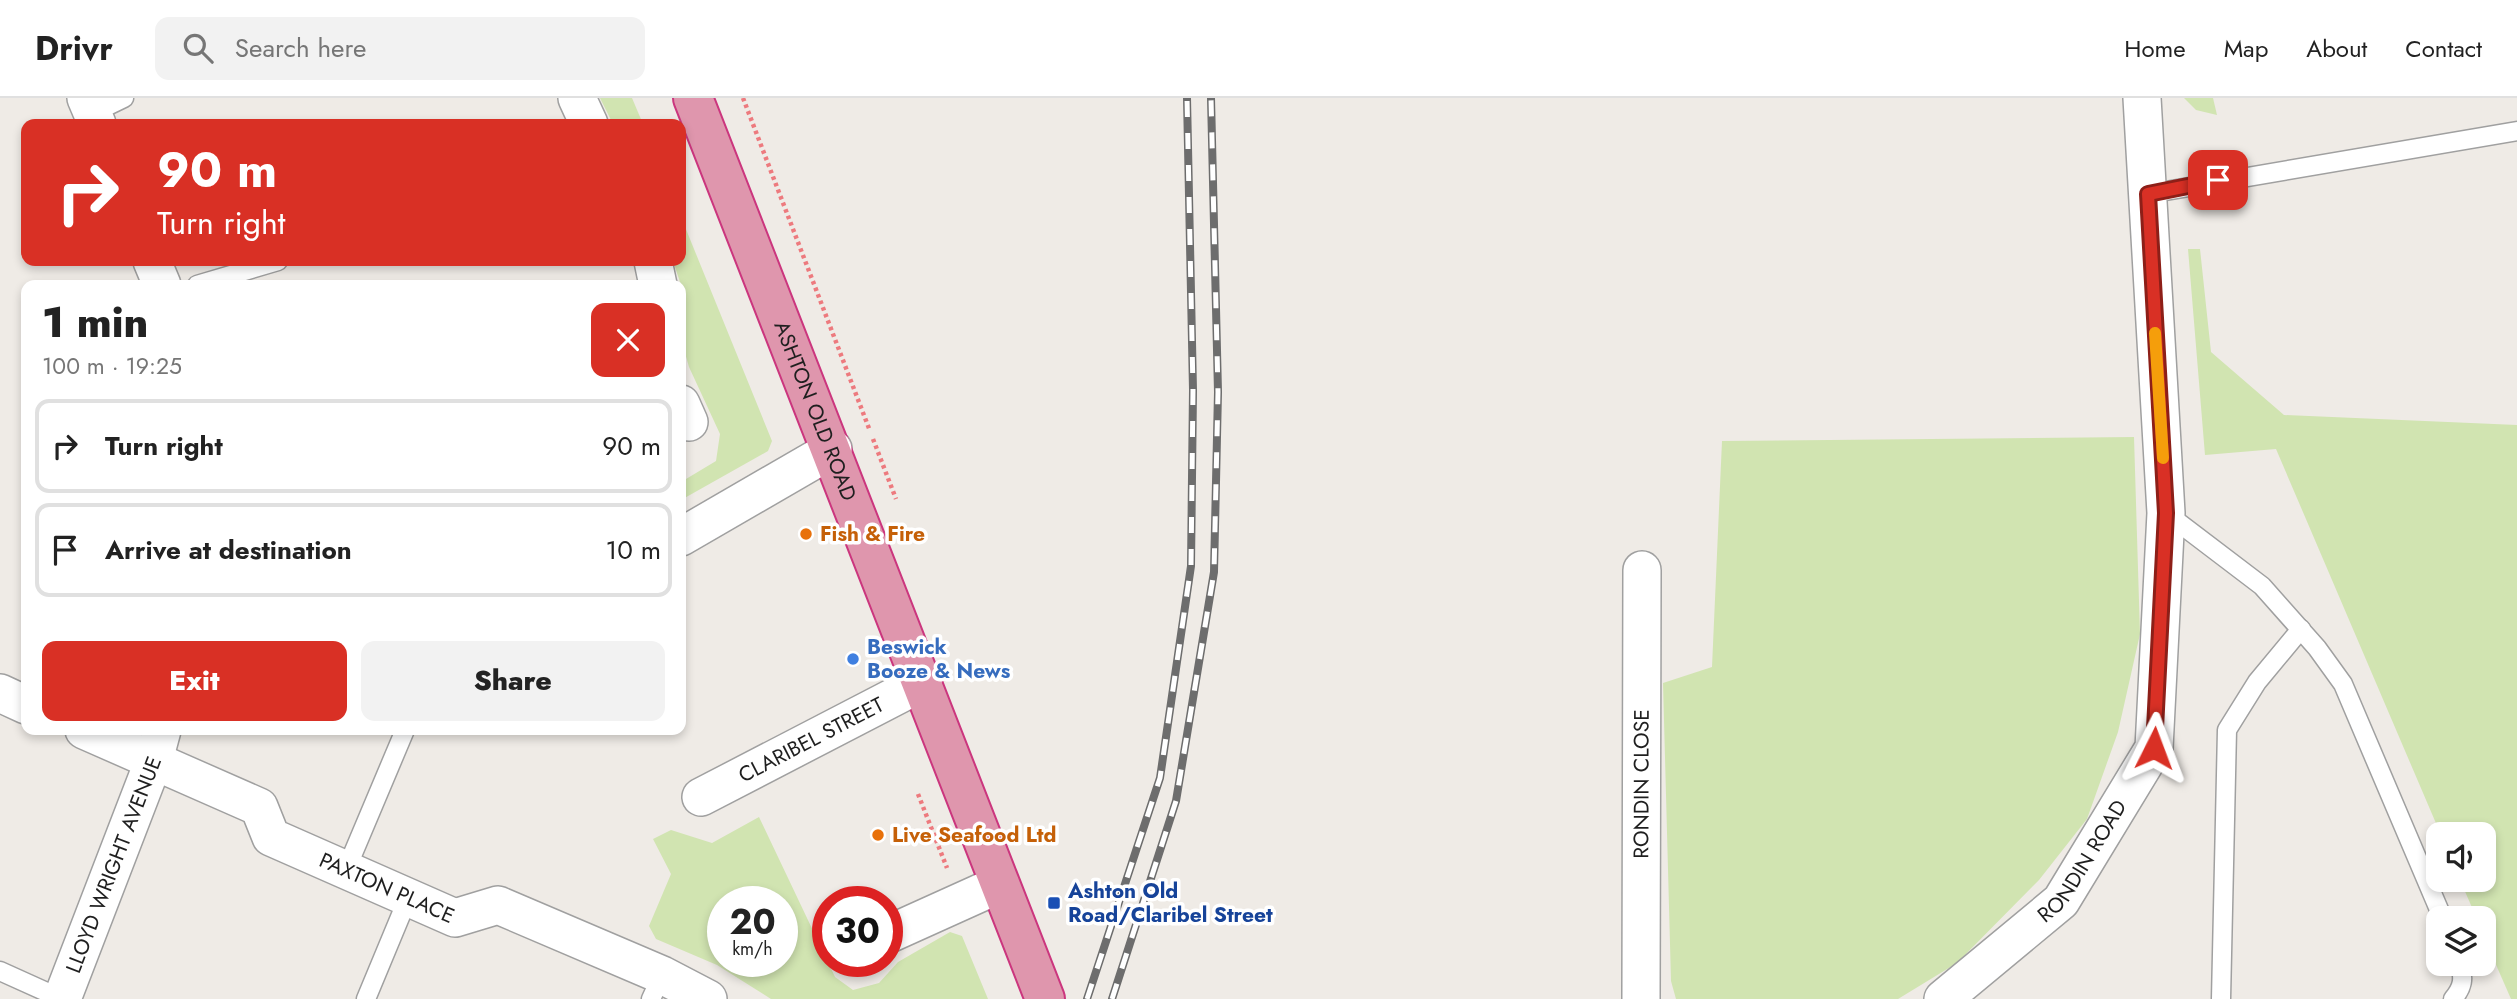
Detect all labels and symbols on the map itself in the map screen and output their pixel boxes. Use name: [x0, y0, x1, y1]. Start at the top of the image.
pin: [2188, 150, 2248, 210]
street label: ASHTON OLD ROAD: [767, 317, 864, 505]
place label: Fish & Fire: [820, 519, 925, 549]
marker: Fish & Fire: [798, 526, 814, 542]
place label: Beswick Booze & News: [867, 632, 1011, 686]
marker: Beswick Booze & News: [845, 651, 861, 667]
street label: CLARIBEL STREET: [733, 690, 889, 790]
street label: RONDIN CLOSE: [1626, 709, 1657, 859]
position arrow: [2117, 711, 2191, 785]
street label: LLOYD WRIGHT AVENUE: [58, 752, 169, 977]
street label: RONDIN ROAD: [2031, 794, 2134, 930]
place label: Live Seafood Ltd: [892, 820, 1056, 850]
marker: Live Seafood Ltd: [870, 827, 886, 843]
street label: PAXTON PLACE: [314, 845, 459, 931]
place label: Ashton Old Road/Claribel Street: [1067, 876, 1273, 930]
speed limit sign: 30: [812, 886, 903, 977]
marker: Ashton Old Road/Claribel Street: [1046, 895, 1062, 911]

